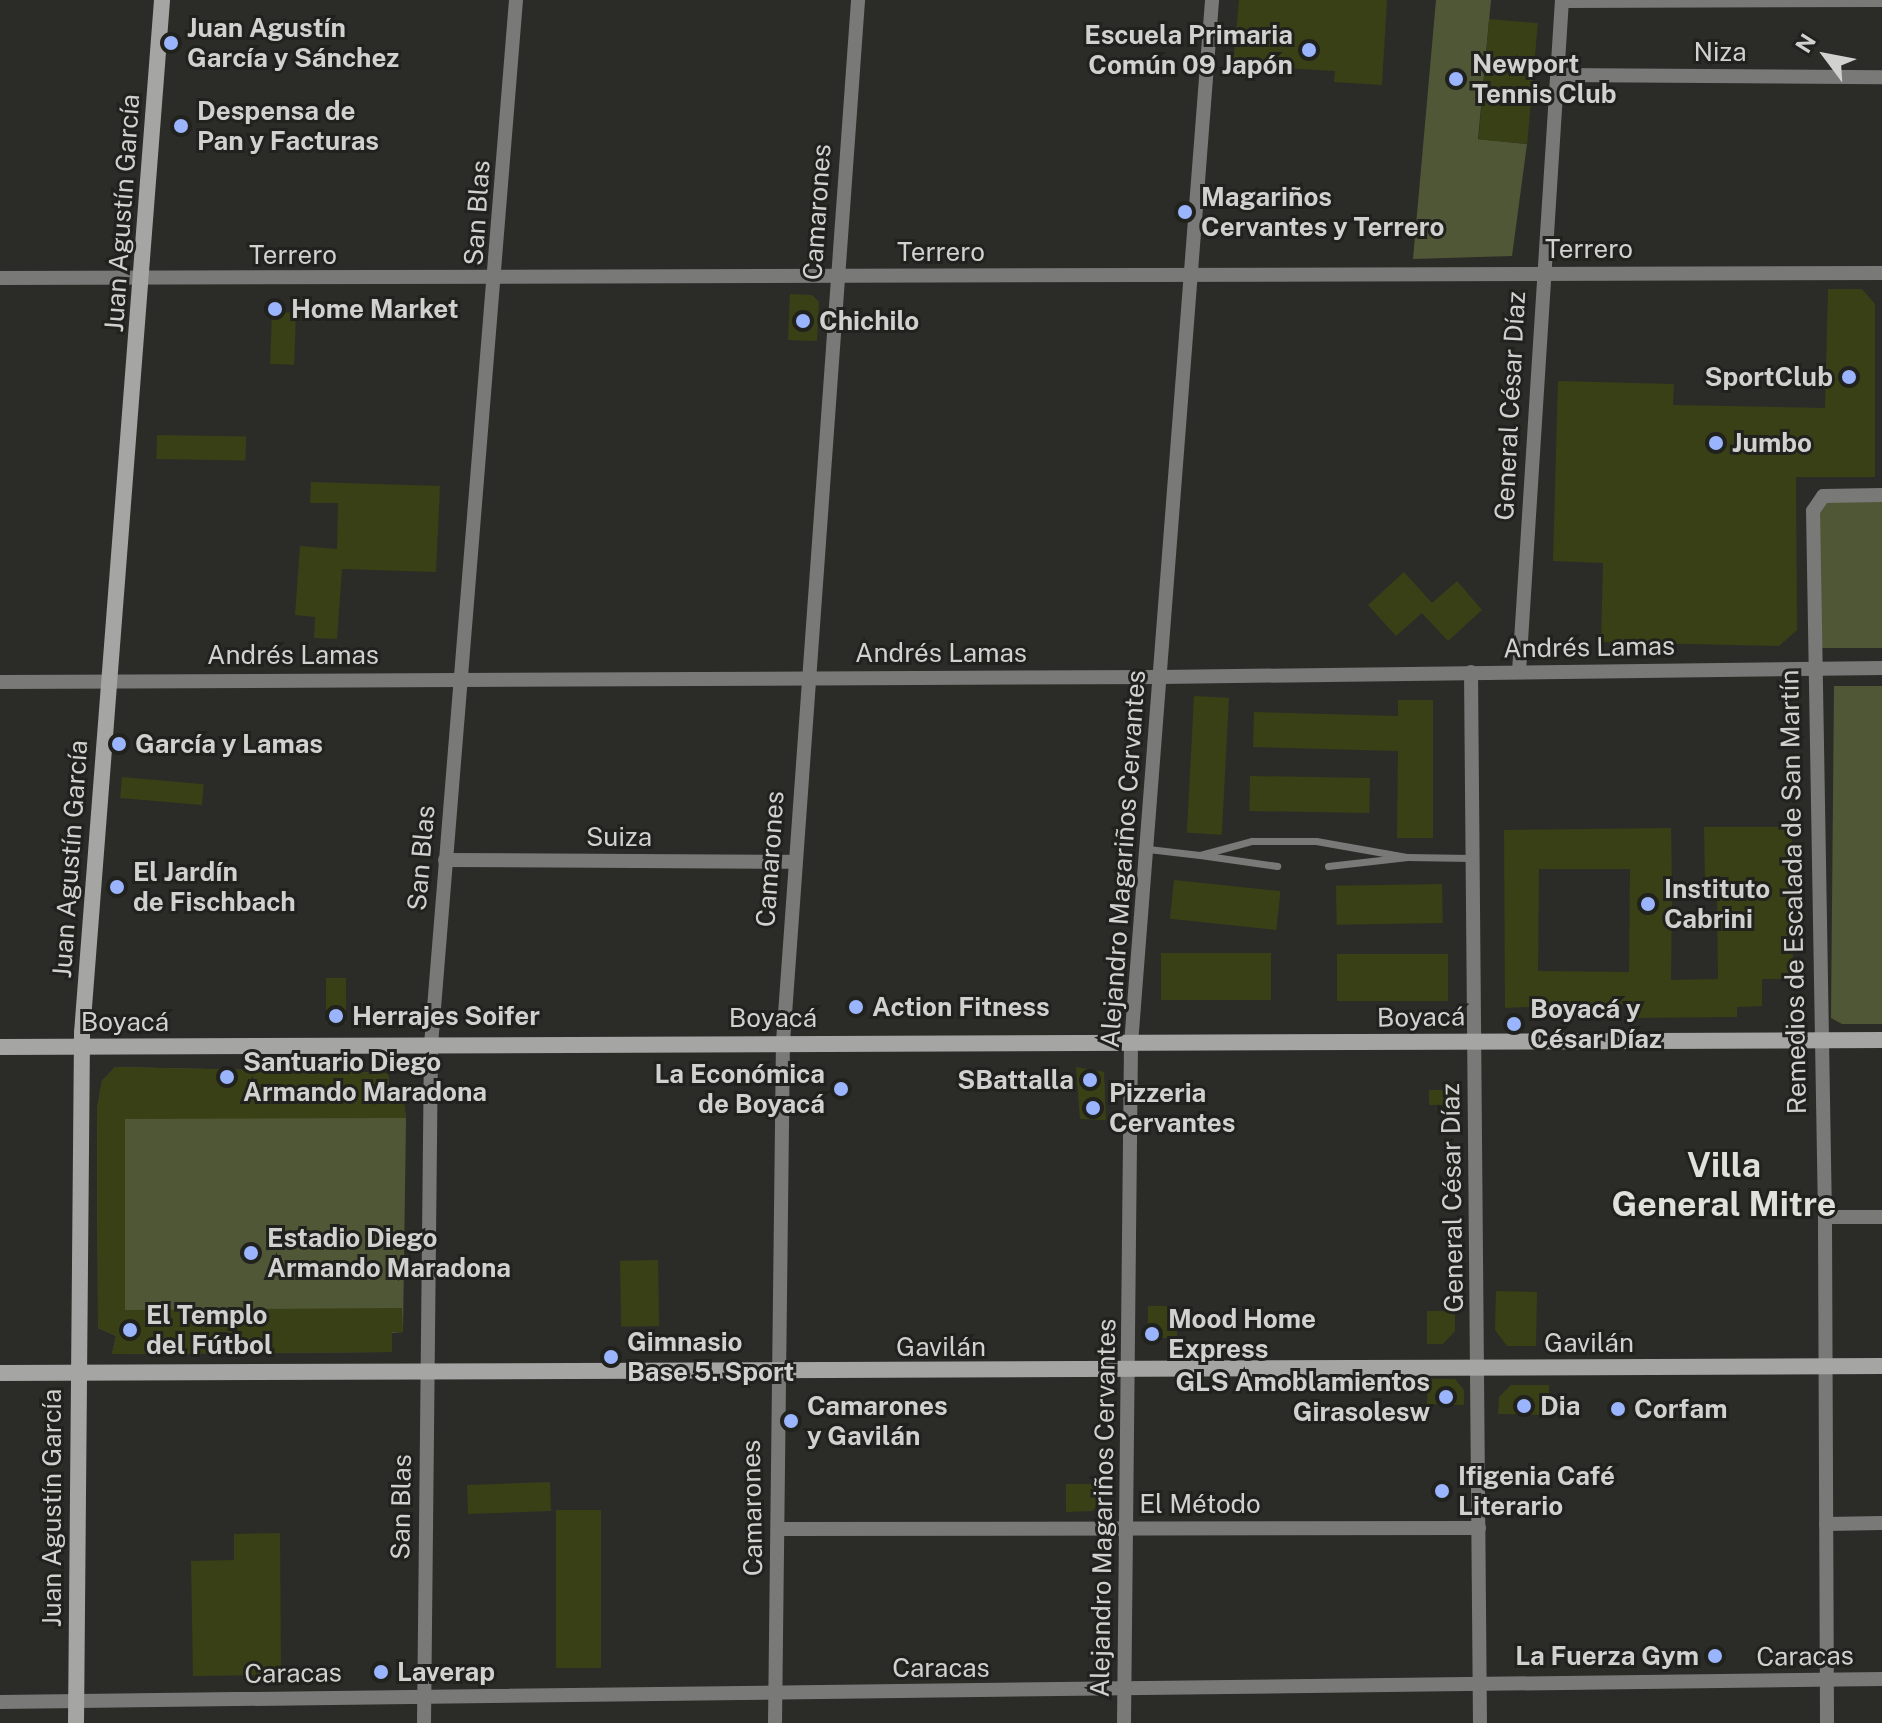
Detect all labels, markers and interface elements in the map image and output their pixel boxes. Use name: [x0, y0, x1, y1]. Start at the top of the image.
place label: Juan Agustín García y Sánchez: [187, 12, 399, 74]
north arrow: [1786, 16, 1866, 96]
place label: Escuela Primaria Común 09 Japón: [1084, 19, 1293, 80]
text: N: [1790, 29, 1821, 57]
marker: Juan Agustín García y Sánchez: [162, 34, 180, 52]
street label: Niza: [1693, 36, 1747, 68]
marker: Escuela Primaria Común 09 Japón: [1300, 41, 1318, 59]
place label: Newport Tennis Club: [1472, 48, 1617, 110]
marker: Newport Tennis Club: [1447, 70, 1465, 88]
street label: Juan Agustín García: [98, 93, 146, 333]
place label: Despensa de Pan y Facturas: [197, 95, 379, 156]
marker: Despensa de Pan y Facturas: [172, 117, 190, 135]
street label: Camarones: [797, 143, 837, 281]
street label: San Blas: [458, 159, 496, 267]
place label: Magariños Cervantes y Terrero: [1201, 181, 1445, 242]
marker: Magariños Cervantes y Terrero: [1176, 203, 1194, 221]
street label: Terrero: [1545, 233, 1633, 265]
street label: Terrero: [897, 236, 985, 268]
street label: Terrero: [249, 239, 337, 271]
street label: General César Díaz: [1488, 291, 1532, 521]
place label: Home Market: [291, 293, 459, 325]
marker: Home Market: [266, 300, 284, 318]
place label: Chichilo: [819, 305, 919, 337]
marker: Chichilo: [794, 312, 812, 330]
place label: SportClub: [1704, 361, 1833, 393]
marker: SportClub: [1840, 368, 1858, 386]
place label: Jumbo: [1732, 427, 1812, 459]
marker: Jumbo: [1707, 434, 1725, 452]
street label: Andrés Lamas: [1503, 630, 1675, 664]
street label: Andrés Lamas: [855, 637, 1027, 669]
street label: Andrés Lamas: [207, 639, 379, 671]
street label: Alejandro Magariños Cervantes: [1094, 669, 1152, 1049]
street label: Remedios de Escalada de San Martín: [1774, 669, 1812, 1115]
place label: García y Lamas: [135, 728, 323, 760]
marker: García y Lamas: [110, 735, 128, 753]
street label: Juan Agustín García: [46, 739, 94, 979]
street label: Camarones: [750, 790, 790, 928]
street label: San Blas: [401, 804, 441, 912]
street label: Suiza: [586, 821, 652, 853]
place label: El Jardín de Fischbach: [133, 856, 296, 918]
place label: Instituto Cabrini: [1664, 873, 1770, 934]
marker: El Jardín de Fischbach: [108, 878, 126, 896]
marker: Instituto Cabrini: [1639, 895, 1657, 913]
place label: Action Fitness: [872, 991, 1050, 1023]
place label: Boyacá y César Díaz: [1530, 993, 1662, 1054]
marker: Action Fitness: [847, 998, 865, 1016]
place label: Herrajes Soifer: [352, 1000, 540, 1032]
street label: Boyacá: [1377, 1001, 1465, 1033]
street label: Boyacá: [729, 1002, 817, 1034]
street label: Boyacá: [81, 1006, 169, 1038]
marker: Herrajes Soifer: [327, 1007, 345, 1025]
marker: Boyacá y César Díaz: [1505, 1015, 1523, 1033]
place label: Santuario Diego Armando Maradona: [243, 1046, 487, 1108]
place label: La Económica de Boyacá: [655, 1058, 825, 1120]
place label: SBattalla: [957, 1064, 1074, 1096]
marker: Santuario Diego Armando Maradona: [218, 1068, 236, 1086]
marker: SBattalla: [1081, 1071, 1099, 1089]
place label: Pizzeria Cervantes: [1109, 1077, 1235, 1138]
marker: La Económica de Boyacá: [832, 1080, 850, 1098]
street label: General César Díaz: [1434, 1083, 1470, 1313]
marker: Pizzeria Cervantes: [1084, 1099, 1102, 1117]
district label: Villa General Mitre: [1612, 1145, 1836, 1224]
place label: Estadio Diego Armando Maradona: [267, 1222, 511, 1284]
marker: Estadio Diego Armando Maradona: [242, 1244, 260, 1262]
place label: El Templo del Fútbol: [146, 1299, 273, 1360]
place label: Mood Home Express: [1168, 1303, 1316, 1364]
street label: Alejandro Magariños Cervantes: [1084, 1318, 1122, 1698]
marker: El Templo del Fútbol: [121, 1321, 139, 1339]
marker: Mood Home Express: [1143, 1325, 1161, 1343]
place label: Gimnasio Base 5. Sport: [627, 1326, 795, 1388]
street label: Gavilán: [1544, 1327, 1634, 1359]
street label: Gavilán: [896, 1331, 986, 1363]
marker: Gimnasio Base 5. Sport: [602, 1348, 620, 1366]
place label: GLS Amoblamientos Girasolesw: [1175, 1366, 1430, 1428]
marker: GLS Amoblamientos Girasolesw: [1437, 1388, 1455, 1406]
street label: Juan Agustín García: [36, 1389, 68, 1627]
place label: Camarones y Gavilán: [807, 1390, 948, 1452]
place label: Dia: [1540, 1390, 1580, 1422]
place label: Corfam: [1634, 1393, 1727, 1425]
marker: Dia: [1515, 1397, 1533, 1415]
marker: Corfam: [1609, 1400, 1627, 1418]
marker: Camarones y Gavilán: [782, 1412, 800, 1430]
street label: Camarones: [735, 1440, 769, 1576]
street label: San Blas: [384, 1454, 418, 1560]
place label: Ifigenia Café Literario: [1458, 1460, 1615, 1522]
marker: Ifigenia Café Literario: [1433, 1482, 1451, 1500]
street label: El Método: [1139, 1488, 1261, 1520]
place label: La Fuerza Gym: [1515, 1640, 1699, 1672]
street label: Caracas: [1756, 1640, 1854, 1672]
marker: La Fuerza Gym: [1706, 1647, 1724, 1665]
street label: Caracas: [892, 1652, 990, 1684]
place label: Laverap: [397, 1656, 495, 1688]
street label: Caracas: [244, 1657, 342, 1689]
marker: Laverap: [372, 1663, 390, 1681]

